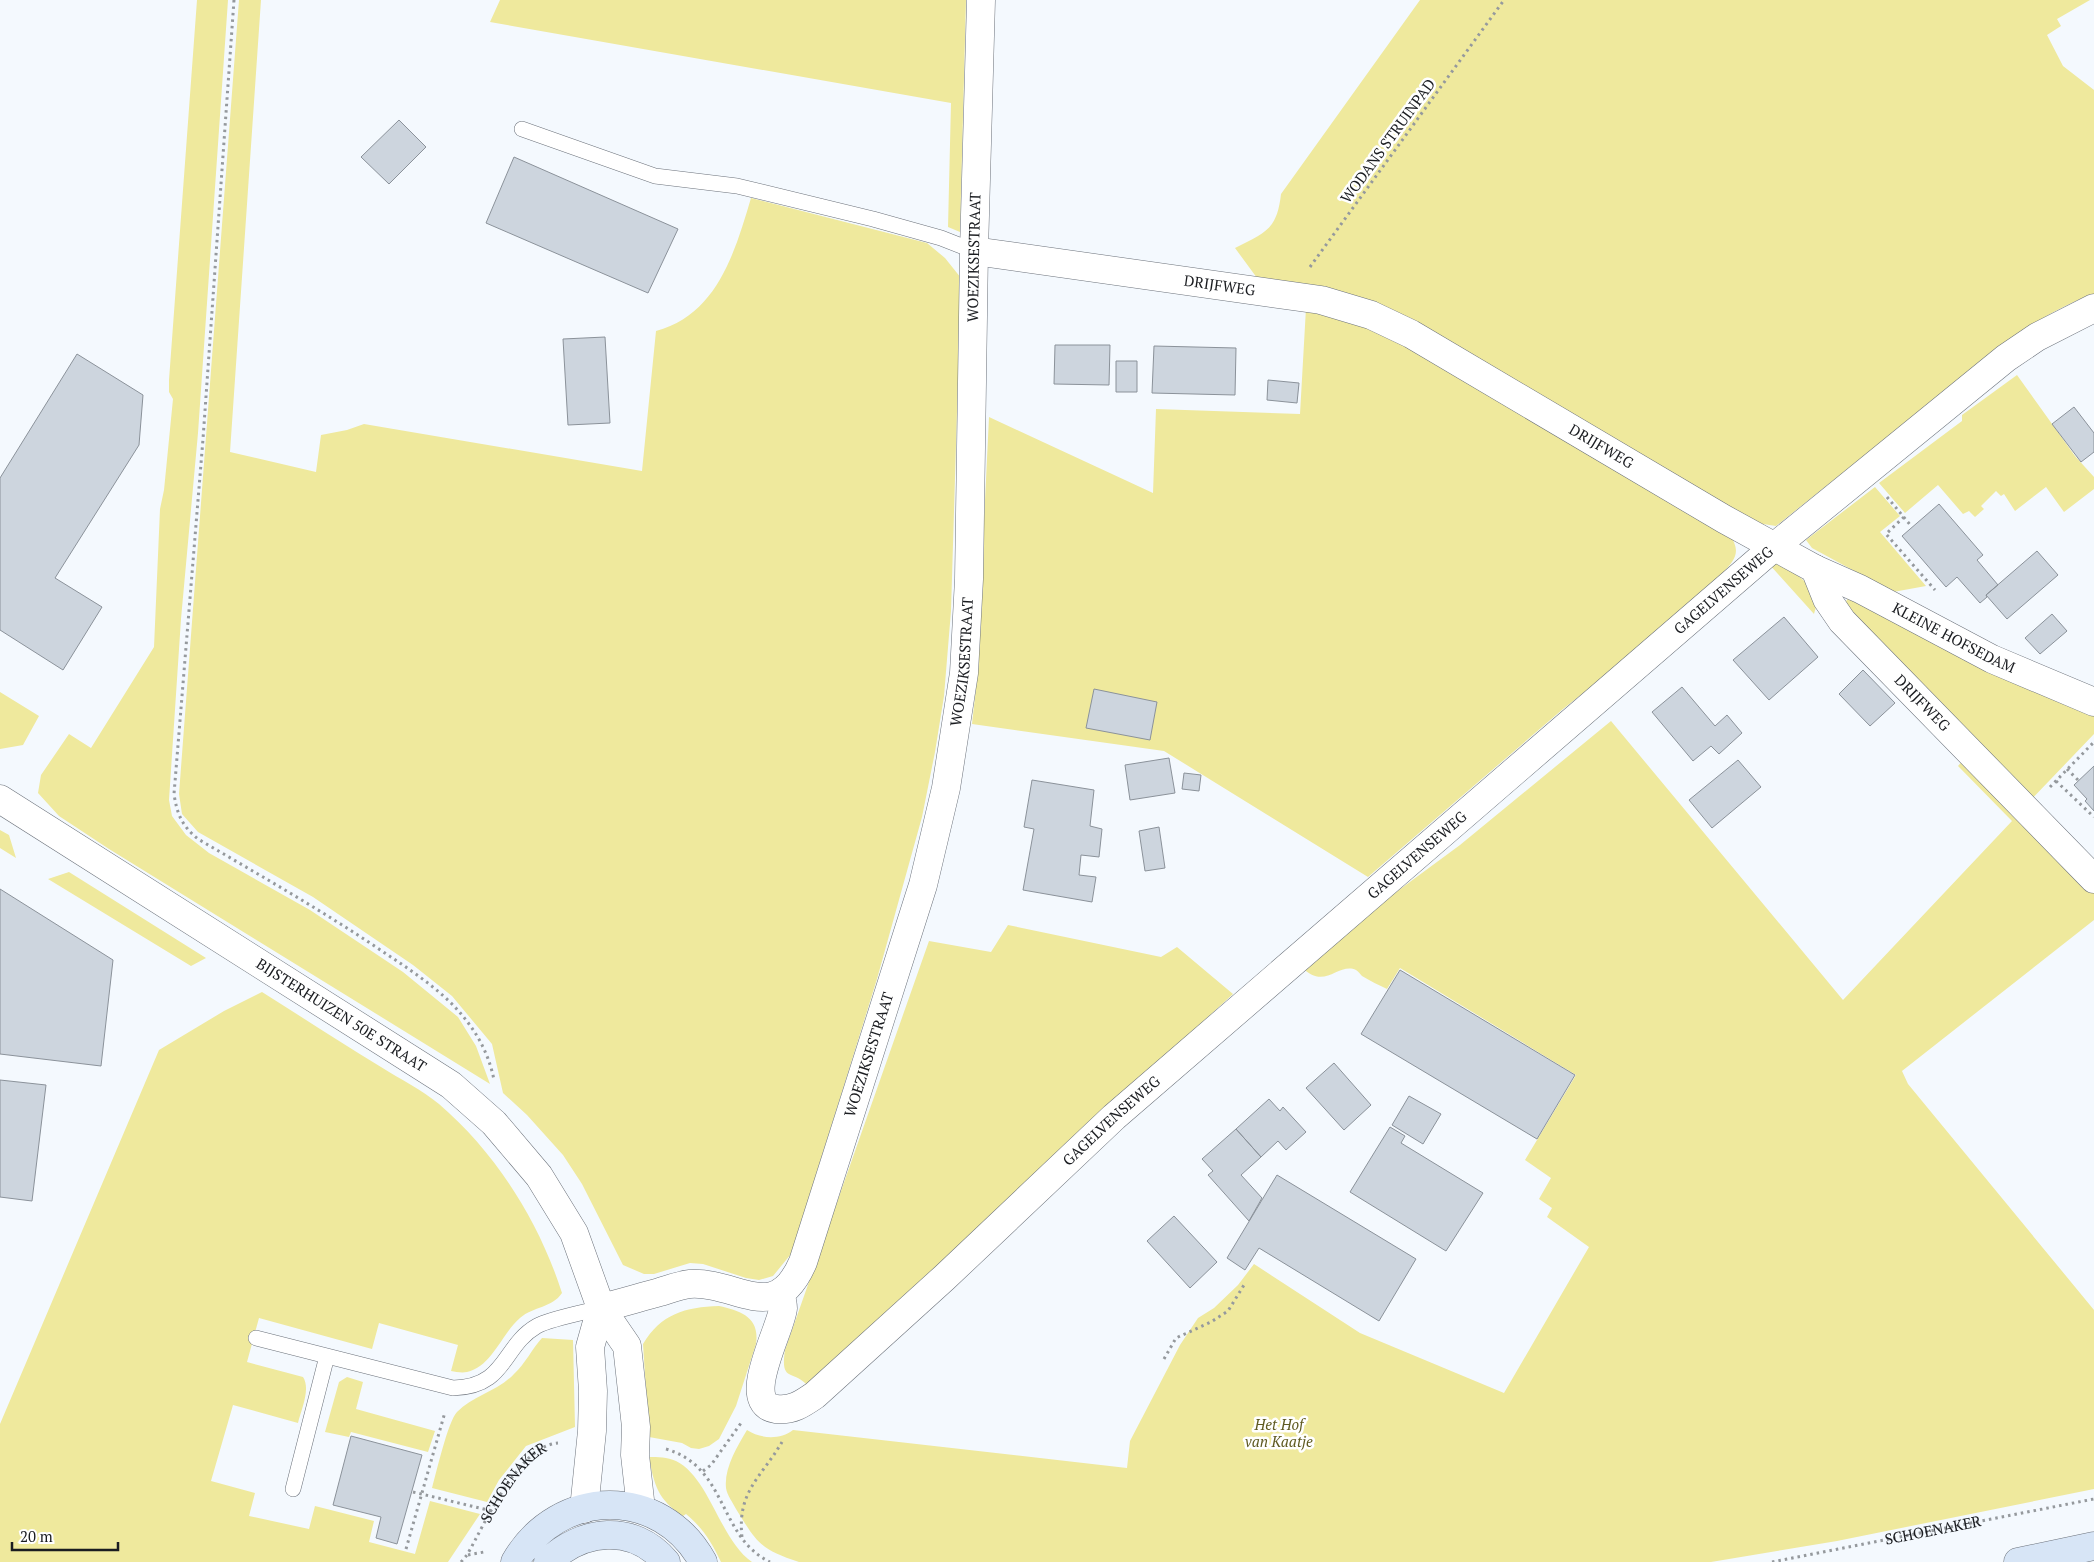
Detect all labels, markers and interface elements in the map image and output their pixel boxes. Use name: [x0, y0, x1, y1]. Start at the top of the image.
street label: WODANS STRUINPAD: [1335, 74, 1439, 207]
street label: WOEZIKSESTRAAT: [962, 192, 985, 322]
street label: DRIJFWEG: [1183, 270, 1257, 300]
street label: DRIJFWEG: [1566, 419, 1638, 473]
street label: GAGELVENSEWEG: [1669, 541, 1778, 638]
street label: WOEZIKSESTRAAT: [945, 597, 977, 728]
street label: KLEINE HOFSEDAM: [1889, 597, 2018, 677]
street label: DRIJFWEG: [1891, 670, 1956, 736]
street label: GAGELVENSEWEG: [1363, 805, 1471, 903]
street label: BIJSTERHUIZEN 50E STRAAT: [253, 953, 431, 1076]
street label: WOEZIKSESTRAAT: [839, 989, 897, 1119]
street label: GAGELVENSEWEG: [1058, 1070, 1165, 1170]
park label: Het Hof van Kaatje: [1245, 1414, 1313, 1451]
street label: SCHOENAKER: [475, 1437, 550, 1526]
street label: SCHOENAKER: [1883, 1510, 1983, 1549]
scale bar: [12, 1520, 119, 1552]
text: 20 m: [20, 1526, 53, 1546]

